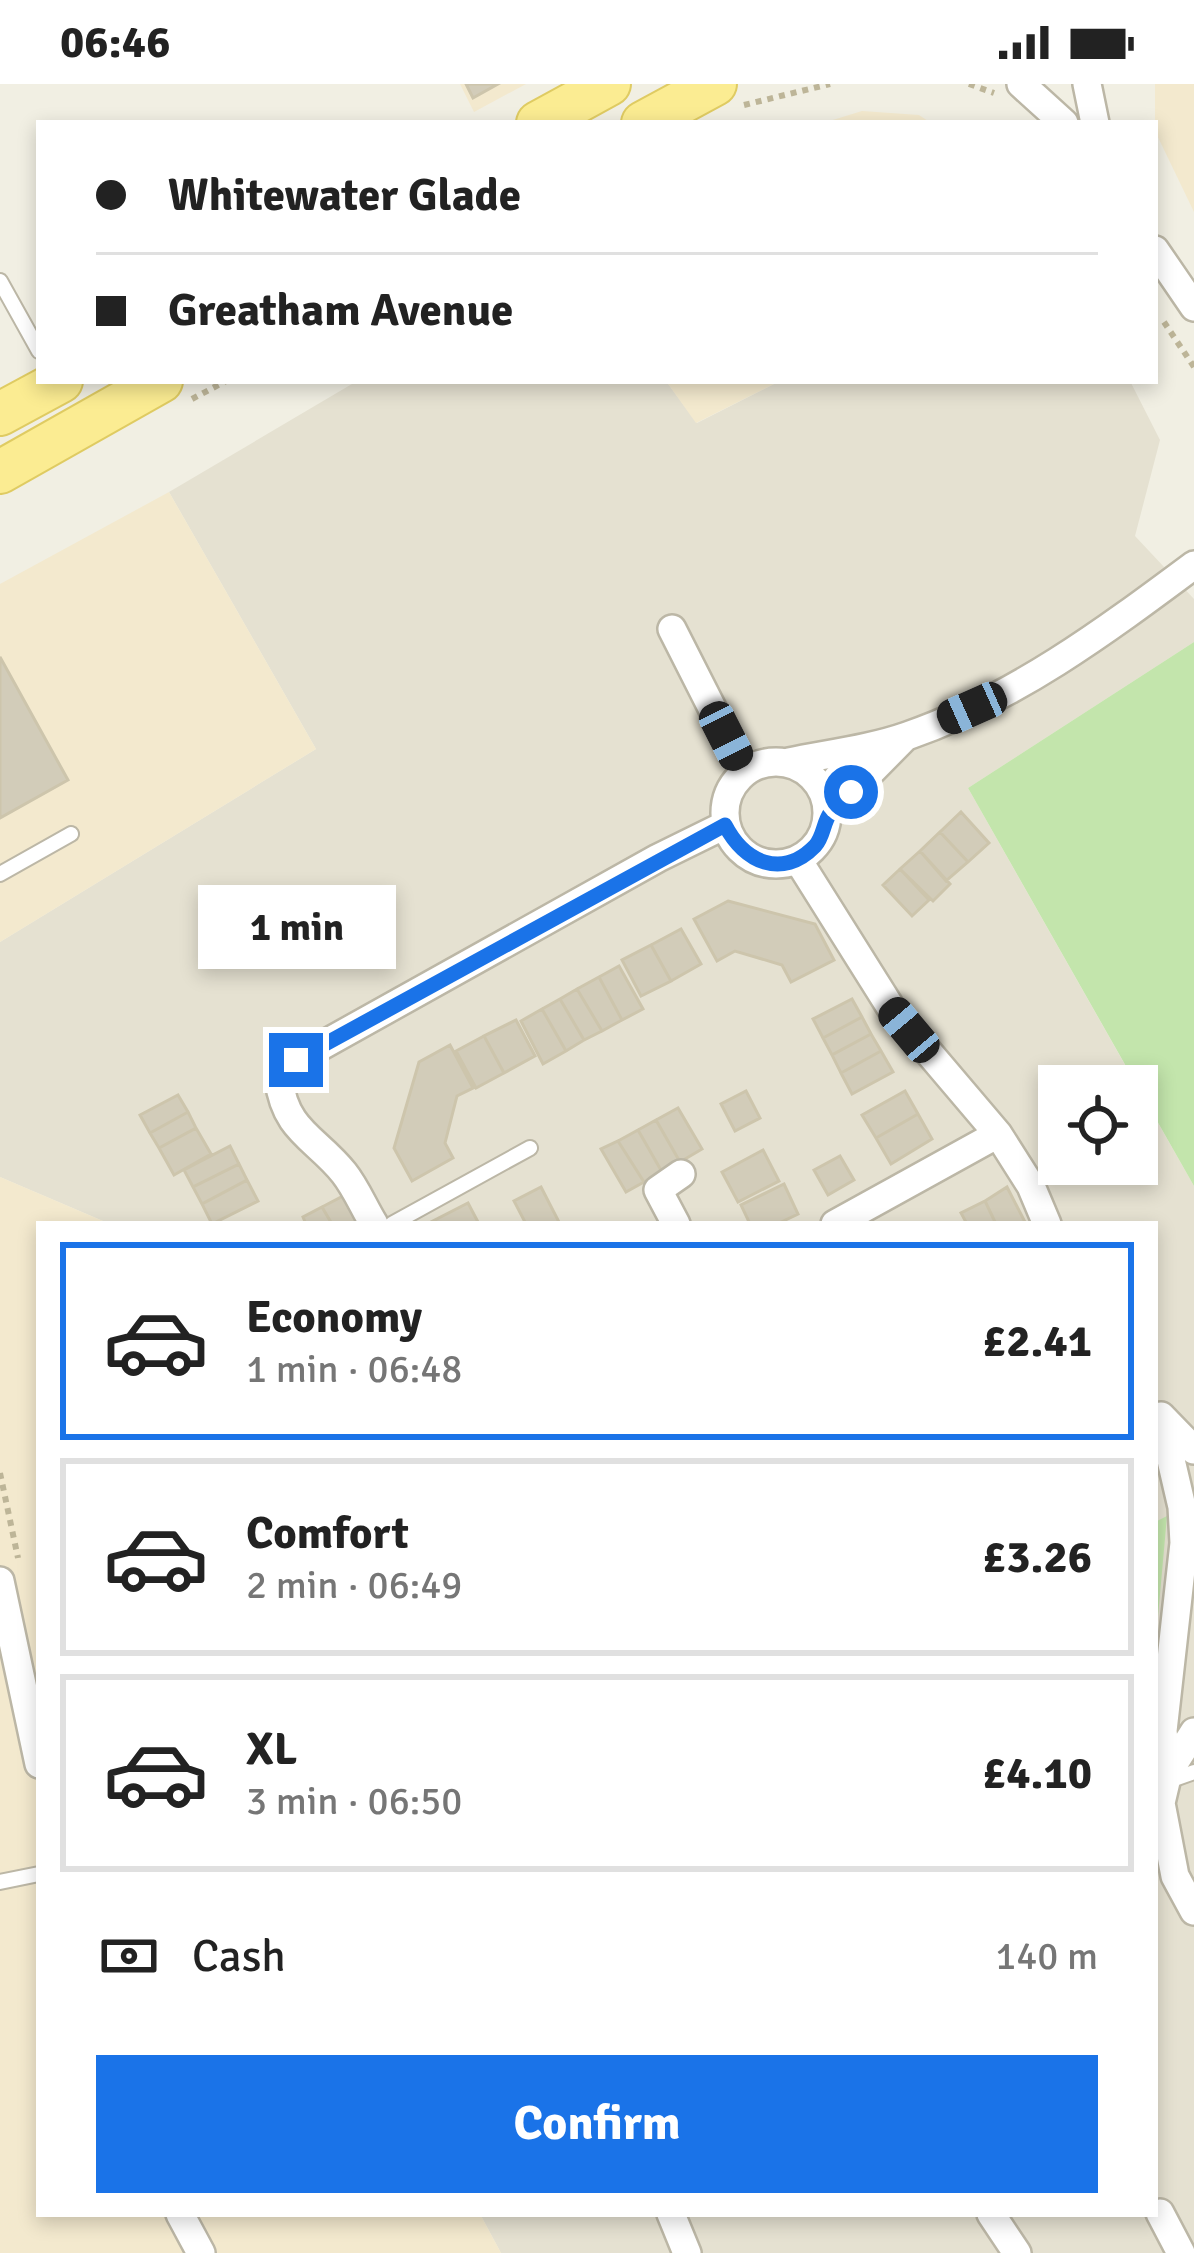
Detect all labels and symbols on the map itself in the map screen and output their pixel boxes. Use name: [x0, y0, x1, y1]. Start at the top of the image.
car: [932, 677, 1012, 739]
car: [694, 696, 758, 776]
route start: [824, 765, 878, 819]
callout: 1 min: [197, 886, 395, 970]
car: [872, 991, 946, 1069]
route end: [269, 1033, 323, 1087]

